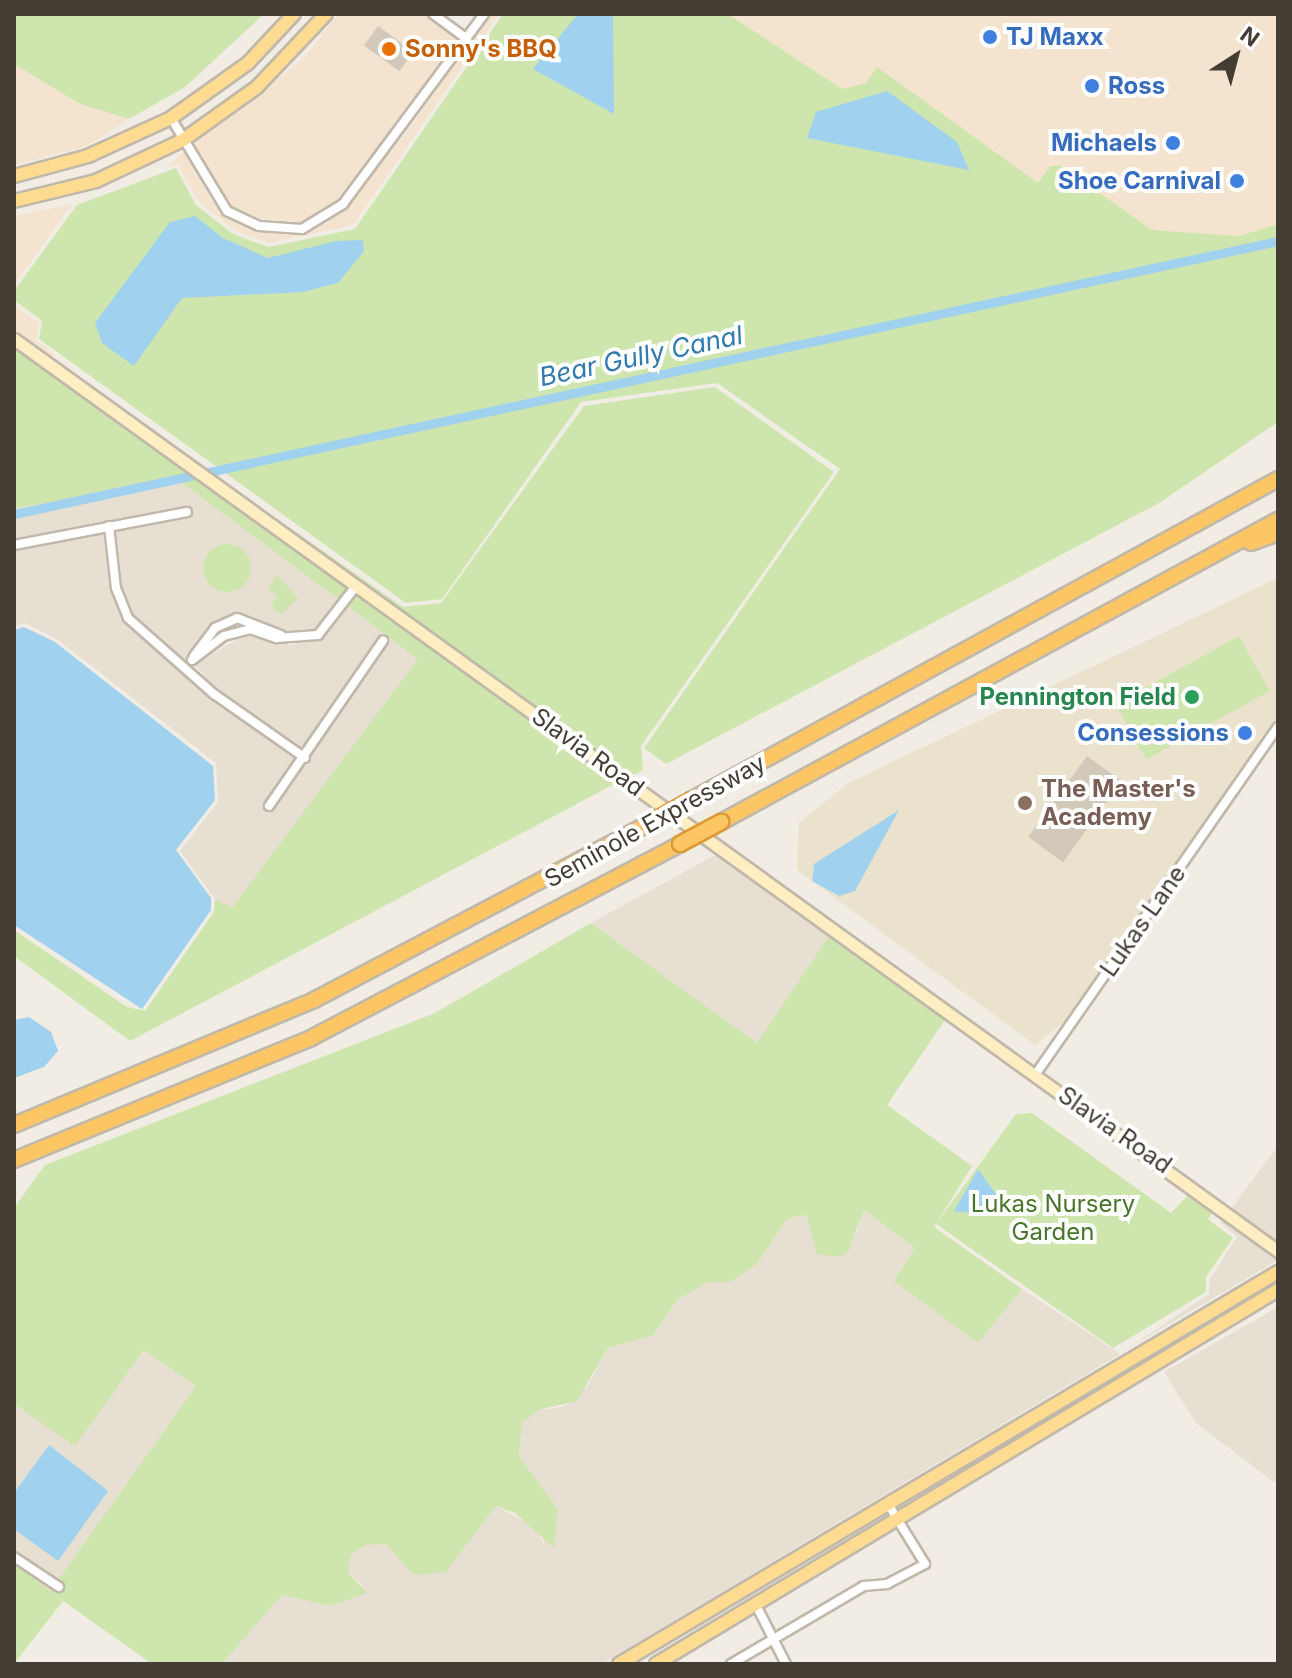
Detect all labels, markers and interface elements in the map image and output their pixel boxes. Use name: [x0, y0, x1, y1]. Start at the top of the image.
north arrow: [1196, 16, 1276, 96]
text: N: [1236, 21, 1265, 52]
place label: TJ Maxx: [1006, 23, 1104, 51]
marker: TJ Maxx: [981, 28, 999, 46]
place label: Sonny's BBQ: [405, 35, 557, 63]
marker: Sonny's BBQ: [380, 40, 398, 58]
place label: Ross: [1108, 72, 1165, 100]
marker: Ross: [1083, 77, 1101, 95]
place label: Michaels: [1051, 129, 1157, 157]
marker: Michaels: [1164, 134, 1182, 152]
place label: Shoe Carnival: [1058, 167, 1221, 195]
marker: Shoe Carnival: [1228, 172, 1246, 190]
water label: Bear Gully Canal: [537, 319, 745, 393]
place label: Pennington Field: [979, 683, 1176, 711]
marker: Pennington Field: [1183, 688, 1201, 706]
street label: Slavia Road: [526, 702, 650, 802]
place label: Consessions: [1077, 719, 1229, 747]
marker: Consessions: [1236, 724, 1254, 742]
street label: Seminole Expressway: [540, 748, 770, 894]
place label: The Master's Academy: [1041, 775, 1196, 831]
marker: The Master's Academy: [1016, 794, 1034, 812]
street label: Lukas Lane: [1094, 860, 1192, 982]
street label: Slavia Road: [1053, 1080, 1177, 1180]
park label: Lukas Nursery Garden: [971, 1190, 1135, 1246]

